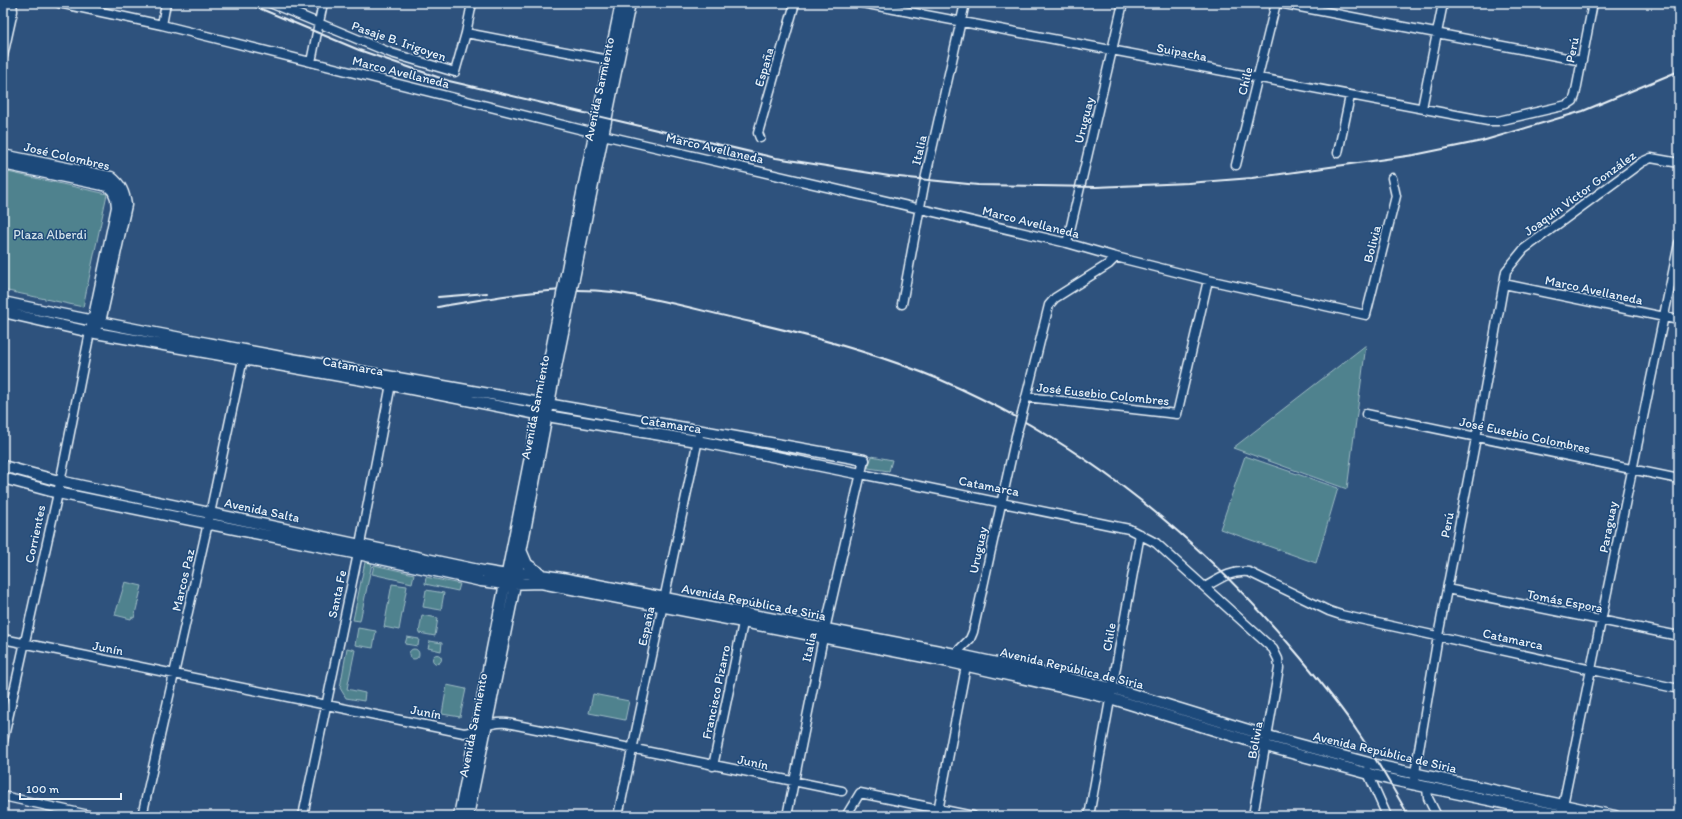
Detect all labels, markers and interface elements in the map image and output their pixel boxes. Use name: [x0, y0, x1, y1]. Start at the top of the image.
street label: Pasaje B. Irigoyen: [350, 18, 449, 64]
street label: Avenida Sarmiento: [581, 35, 617, 142]
street label: Perú: [1562, 36, 1582, 64]
street label: Suipacha: [1156, 40, 1209, 64]
street label: España: [751, 45, 777, 88]
street label: Marco Avellaneda: [351, 53, 451, 91]
street label: Chile: [1234, 65, 1256, 97]
street label: Uruguay: [1071, 95, 1097, 145]
street label: Marco Avellaneda: [665, 129, 766, 167]
street label: Italia: [908, 133, 930, 166]
street label: José Colombres: [23, 139, 111, 173]
street label: Joaquín Víctor González: [1521, 147, 1639, 239]
street label: Marco Avellaneda: [981, 203, 1081, 241]
street label: Bolivia: [1360, 223, 1384, 264]
park label: Plaza Alberdi: [13, 227, 87, 242]
street label: Marco Avellaneda: [1544, 272, 1645, 308]
street label: Catamarca: [321, 353, 385, 379]
street label: Avenida Sarmiento: [518, 353, 552, 460]
street label: José Eusebio Colombres: [1036, 380, 1170, 408]
street label: Catamarca: [639, 412, 703, 436]
street label: José Eusebio Colombres: [1458, 414, 1592, 456]
street label: Catamarca: [957, 473, 1021, 499]
street label: Avenida Salta: [223, 495, 301, 525]
street label: Paraguay: [1596, 500, 1620, 554]
street label: Corrientes: [22, 503, 49, 564]
street label: Perú: [1437, 511, 1457, 539]
street label: Uruguay: [966, 525, 990, 575]
street label: Marcos Paz: [169, 547, 197, 613]
street label: Santa Fe: [325, 569, 349, 619]
street label: Avenida República de Siria: [680, 581, 828, 623]
street label: Tomás Espora: [1526, 586, 1605, 616]
street label: España: [635, 604, 658, 647]
street label: Chile: [1099, 622, 1119, 652]
street label: Catamarca: [1481, 625, 1545, 653]
street label: Italia: [799, 630, 820, 663]
street label: Junín: [91, 638, 125, 658]
street label: Francisco Pizarro: [699, 643, 733, 740]
street label: Avenida República de Siria: [999, 644, 1145, 692]
street label: Avenida Sarmiento: [456, 671, 490, 778]
street label: Junín: [409, 702, 443, 722]
street label: Bolivia: [1244, 720, 1266, 760]
street label: Avenida República de Siria: [1312, 728, 1458, 776]
street label: Junín: [736, 751, 770, 773]
scale bar: [20, 775, 121, 801]
text: 100 m: [26, 782, 59, 796]

